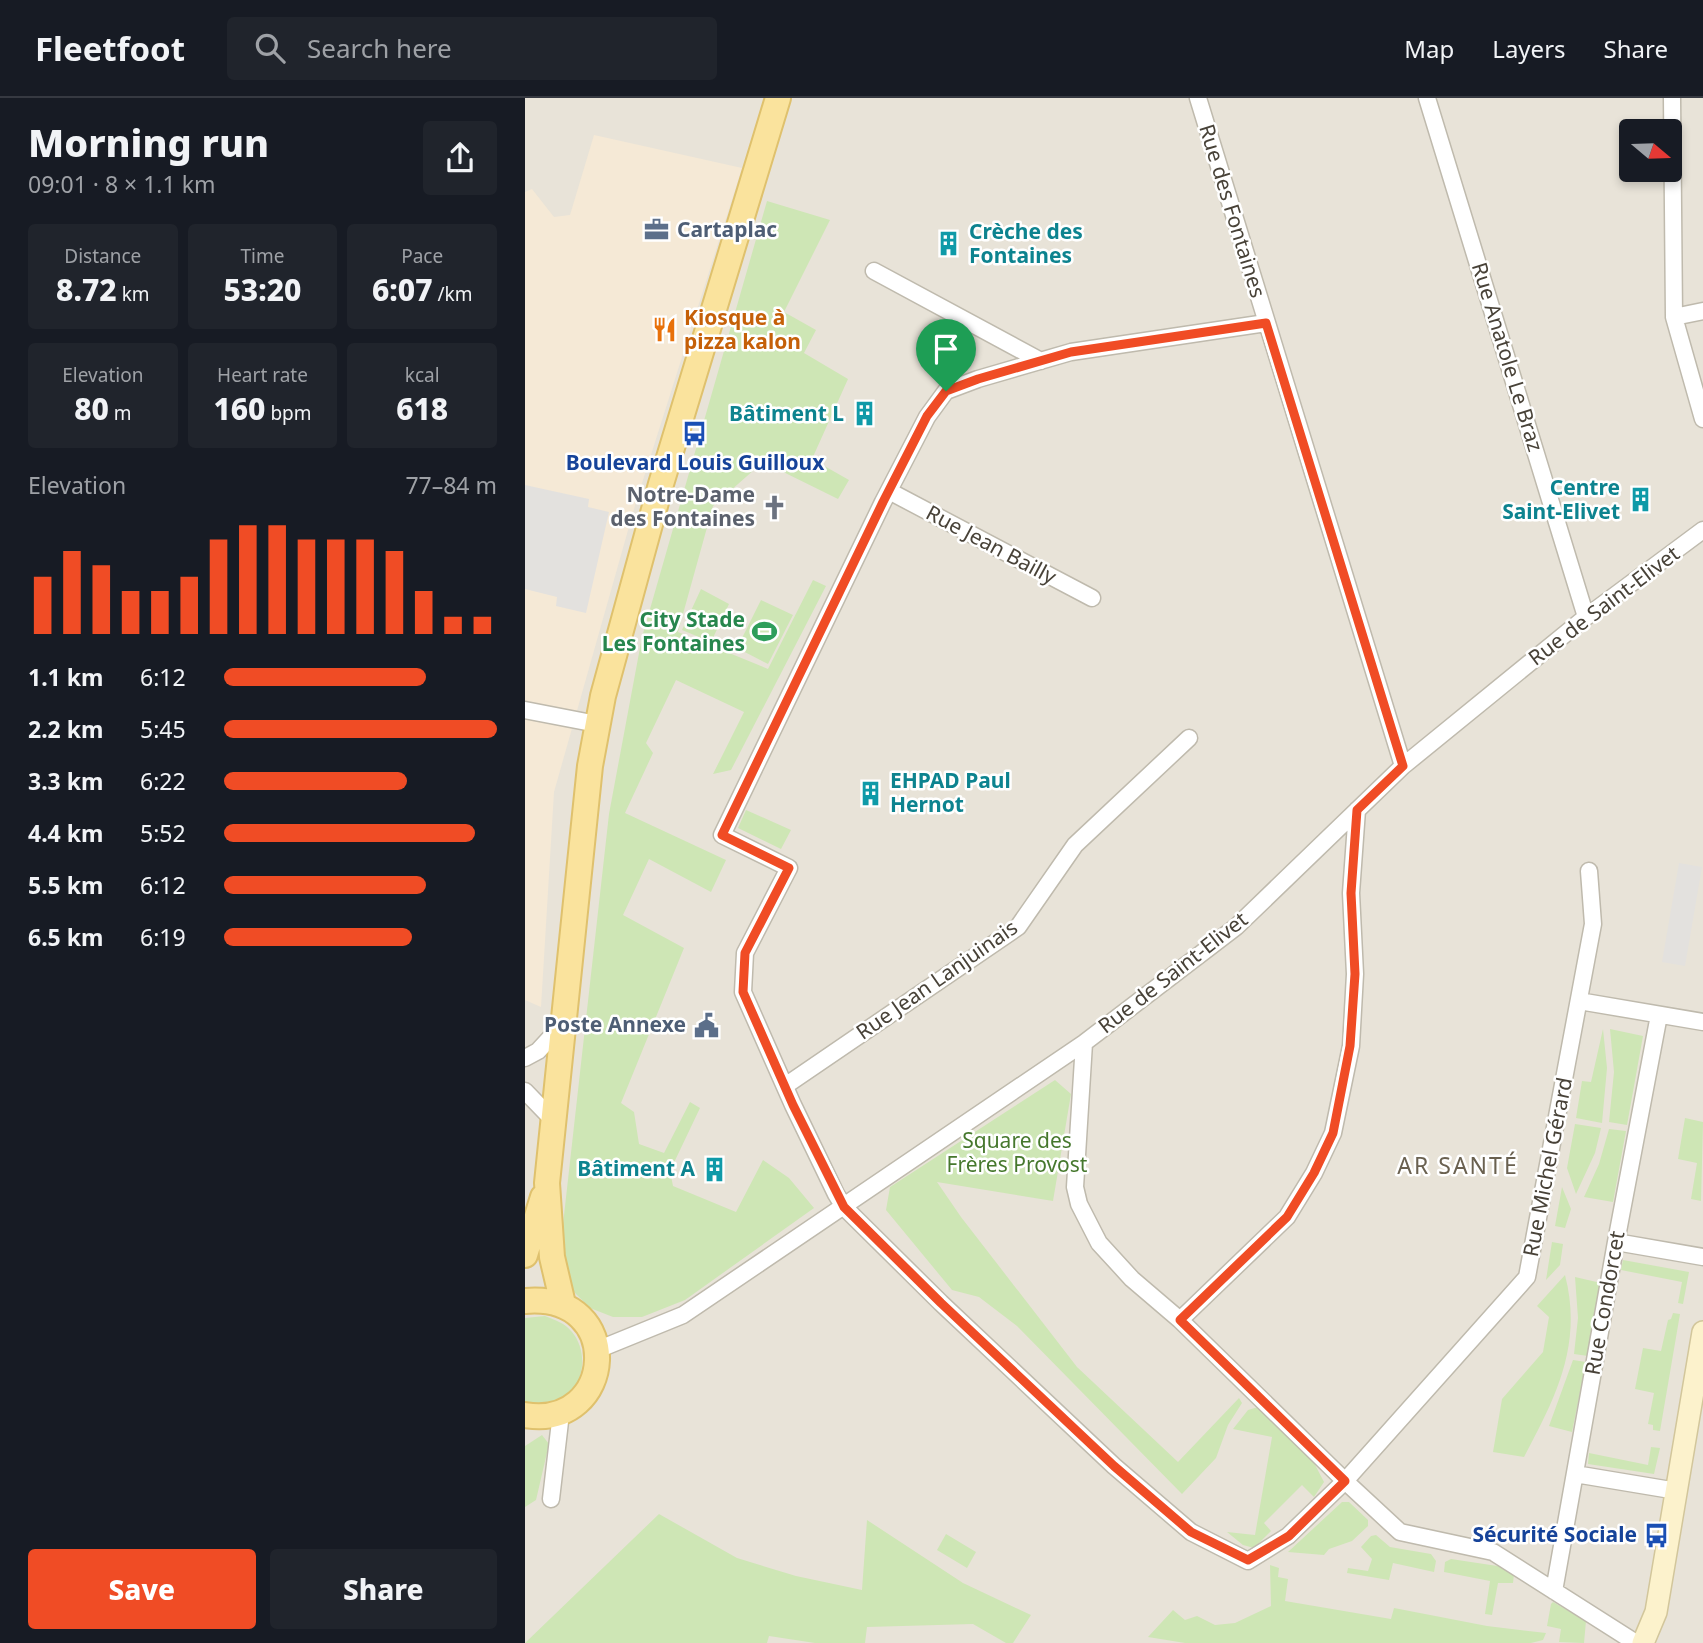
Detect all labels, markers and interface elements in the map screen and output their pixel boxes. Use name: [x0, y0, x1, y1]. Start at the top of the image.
search box: [227, 17, 717, 80]
text: Fleetfoot: [35, 26, 185, 71]
icon: search: [251, 29, 289, 67]
text: Search here: [307, 30, 452, 66]
text: Map: [1404, 32, 1454, 65]
text: Layers: [1492, 32, 1566, 65]
text: Share: [1604, 32, 1668, 65]
text: Morning run: [28, 116, 269, 168]
north arrow: [1619, 119, 1682, 182]
map controls: [1619, 119, 1682, 182]
button: share: [423, 121, 497, 195]
street label: Rue des Fontaines: [1193, 121, 1273, 301]
text: 09:01 · 8 × 1.1 km: [28, 168, 215, 200]
place label: Cartaplac: [677, 215, 777, 243]
office icon: Cartaplac: [643, 216, 671, 244]
place label: Crèche des Fontaines: [969, 217, 1083, 269]
building icon: Crèche des Fontaines: [935, 230, 963, 258]
text: Distance: [64, 243, 141, 269]
text: Time: [241, 243, 284, 269]
text: Pace: [401, 243, 443, 269]
street label: Rue Anatole Le Braz: [1466, 259, 1550, 455]
text: 8.72: [56, 269, 117, 310]
text: 53:20: [224, 269, 301, 310]
text: 6:07: [372, 269, 432, 310]
text: km: [117, 281, 150, 307]
text: /km: [432, 281, 472, 307]
place label: Kiosque à pizza kalon: [684, 303, 801, 355]
restaurant icon: Kiosque à pizza kalon: [650, 316, 678, 344]
pin: [916, 319, 976, 391]
icon: arrive: [927, 330, 965, 368]
text: Elevation: [62, 362, 143, 388]
text: Heart rate: [217, 362, 308, 388]
text: kcal: [405, 362, 440, 388]
text: 80: [74, 388, 109, 429]
text: 160: [213, 388, 265, 429]
text: 618: [396, 388, 448, 429]
place label: Bâtiment L: [729, 399, 844, 427]
text: m: [109, 400, 132, 426]
text: bpm: [265, 400, 312, 426]
building icon: Bâtiment L: [850, 400, 878, 428]
bus stop icon: Boulevard Louis Guilloux: [681, 420, 709, 448]
place label: Boulevard Louis Guilloux: [566, 448, 825, 476]
text: Elevation: [28, 469, 126, 501]
text: 77–84 m: [405, 469, 497, 501]
place label: Centre Saint-Elivet: [1502, 473, 1620, 525]
place label: Notre-Dame des Fontaines: [610, 480, 755, 532]
building icon: Centre Saint-Elivet: [1626, 486, 1654, 514]
church icon: Notre-Dame des Fontaines: [761, 493, 789, 521]
street label: Rue Jean Bailly: [922, 498, 1062, 590]
street label: Rue de Saint-Elivet: [1522, 539, 1685, 671]
place label: City Stade Les Fontaines: [602, 605, 745, 657]
sports icon: City Stade Les Fontaines: [751, 618, 779, 646]
text: 1.1 km: [28, 661, 103, 693]
text: 6:12: [140, 661, 186, 693]
text: 2.2 km: [28, 713, 103, 745]
text: 5:45: [140, 713, 186, 745]
text: 3.3 km: [28, 765, 103, 797]
text: 6:22: [140, 765, 186, 797]
place label: EHPAD Paul Hernot: [890, 766, 1011, 818]
building icon: EHPAD Paul Hernot: [856, 779, 884, 807]
text: 4.4 km: [28, 817, 103, 849]
text: 5:52: [140, 817, 186, 849]
text: 5.5 km: [28, 869, 103, 901]
text: 6:12: [140, 869, 186, 901]
street label: Rue de Saint-Elivet: [1092, 905, 1253, 1039]
street label: Rue Jean Lanjuinais: [850, 913, 1023, 1045]
text: 6.5 km: [28, 921, 103, 953]
text: 6:19: [140, 921, 186, 953]
place label: Poste Annexe: [544, 1010, 686, 1038]
public building icon: Poste Annexe: [692, 1011, 720, 1039]
street label: Rue Michel Gérard: [1516, 1075, 1578, 1259]
park label: Square des Frères Provost: [947, 1126, 1088, 1178]
district label: AR SANTÉ: [1397, 1149, 1519, 1181]
place label: Bâtiment A: [577, 1154, 695, 1182]
building icon: Bâtiment A: [701, 1155, 729, 1183]
street label: Rue Condorcet: [1578, 1228, 1631, 1377]
place label: Sécurité Sociale: [1472, 1520, 1637, 1548]
bus stop icon: Sécurité Sociale: [1643, 1521, 1671, 1549]
button: Save: [28, 1549, 256, 1629]
button: Share: [270, 1549, 497, 1629]

